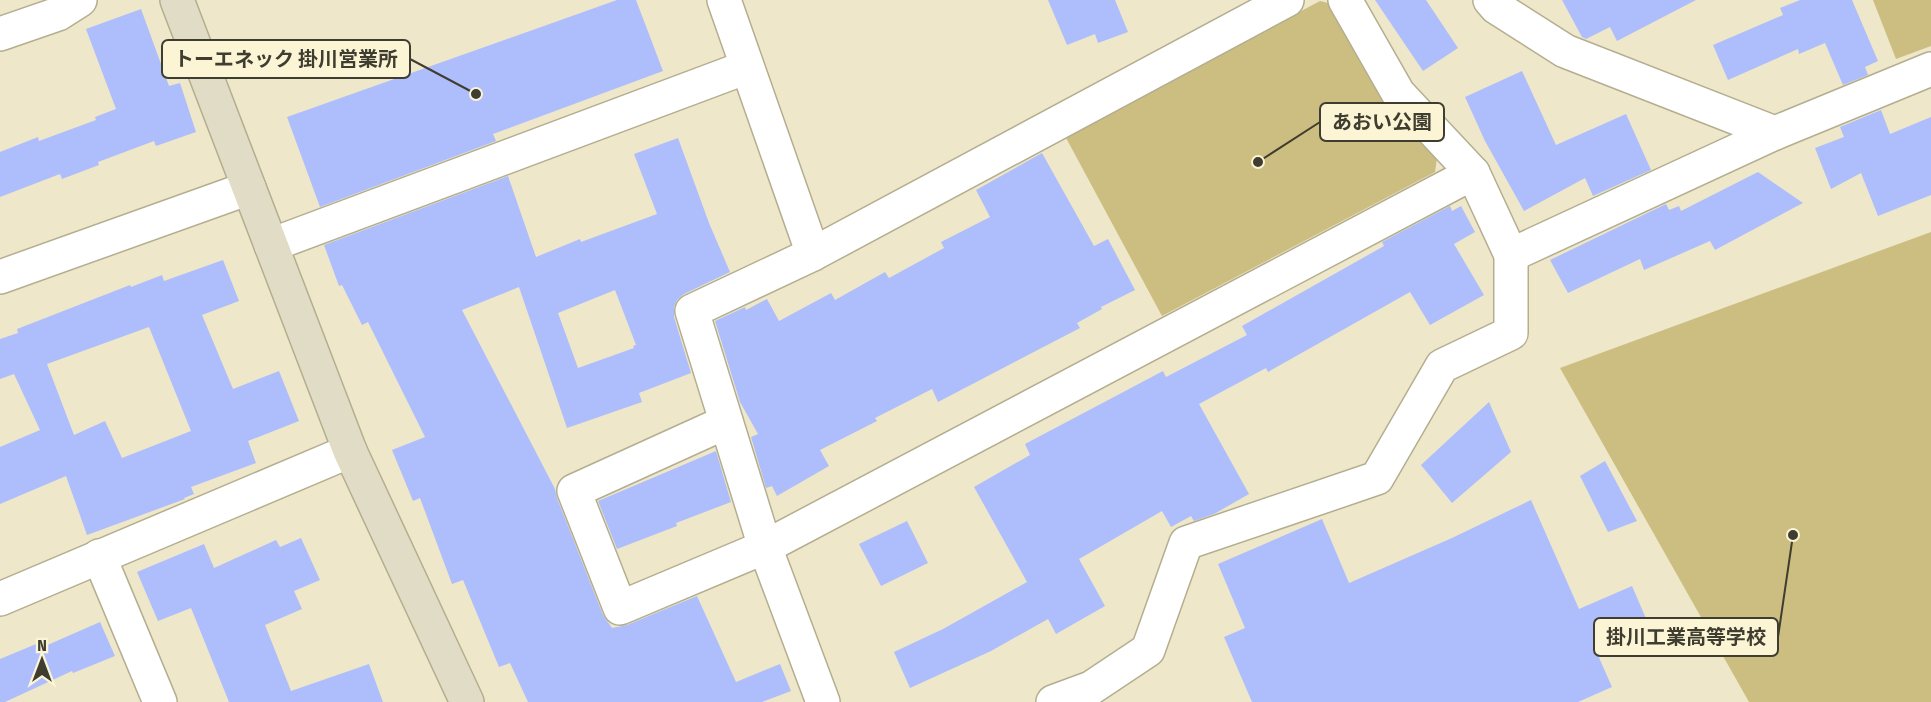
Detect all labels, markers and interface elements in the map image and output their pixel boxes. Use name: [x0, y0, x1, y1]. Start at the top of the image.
callout: トーエネック 掛川営業所: [162, 40, 410, 78]
text: トーエネック 掛川営業所: [174, 47, 398, 71]
callout: あおい公園: [1320, 103, 1444, 141]
text: あおい公園: [1332, 110, 1432, 134]
callout: 掛川工業高等学校: [1594, 618, 1778, 656]
text: 掛川工業高等学校: [1606, 625, 1766, 649]
north arrow: [12, 630, 72, 690]
text: N: [37, 636, 47, 655]

